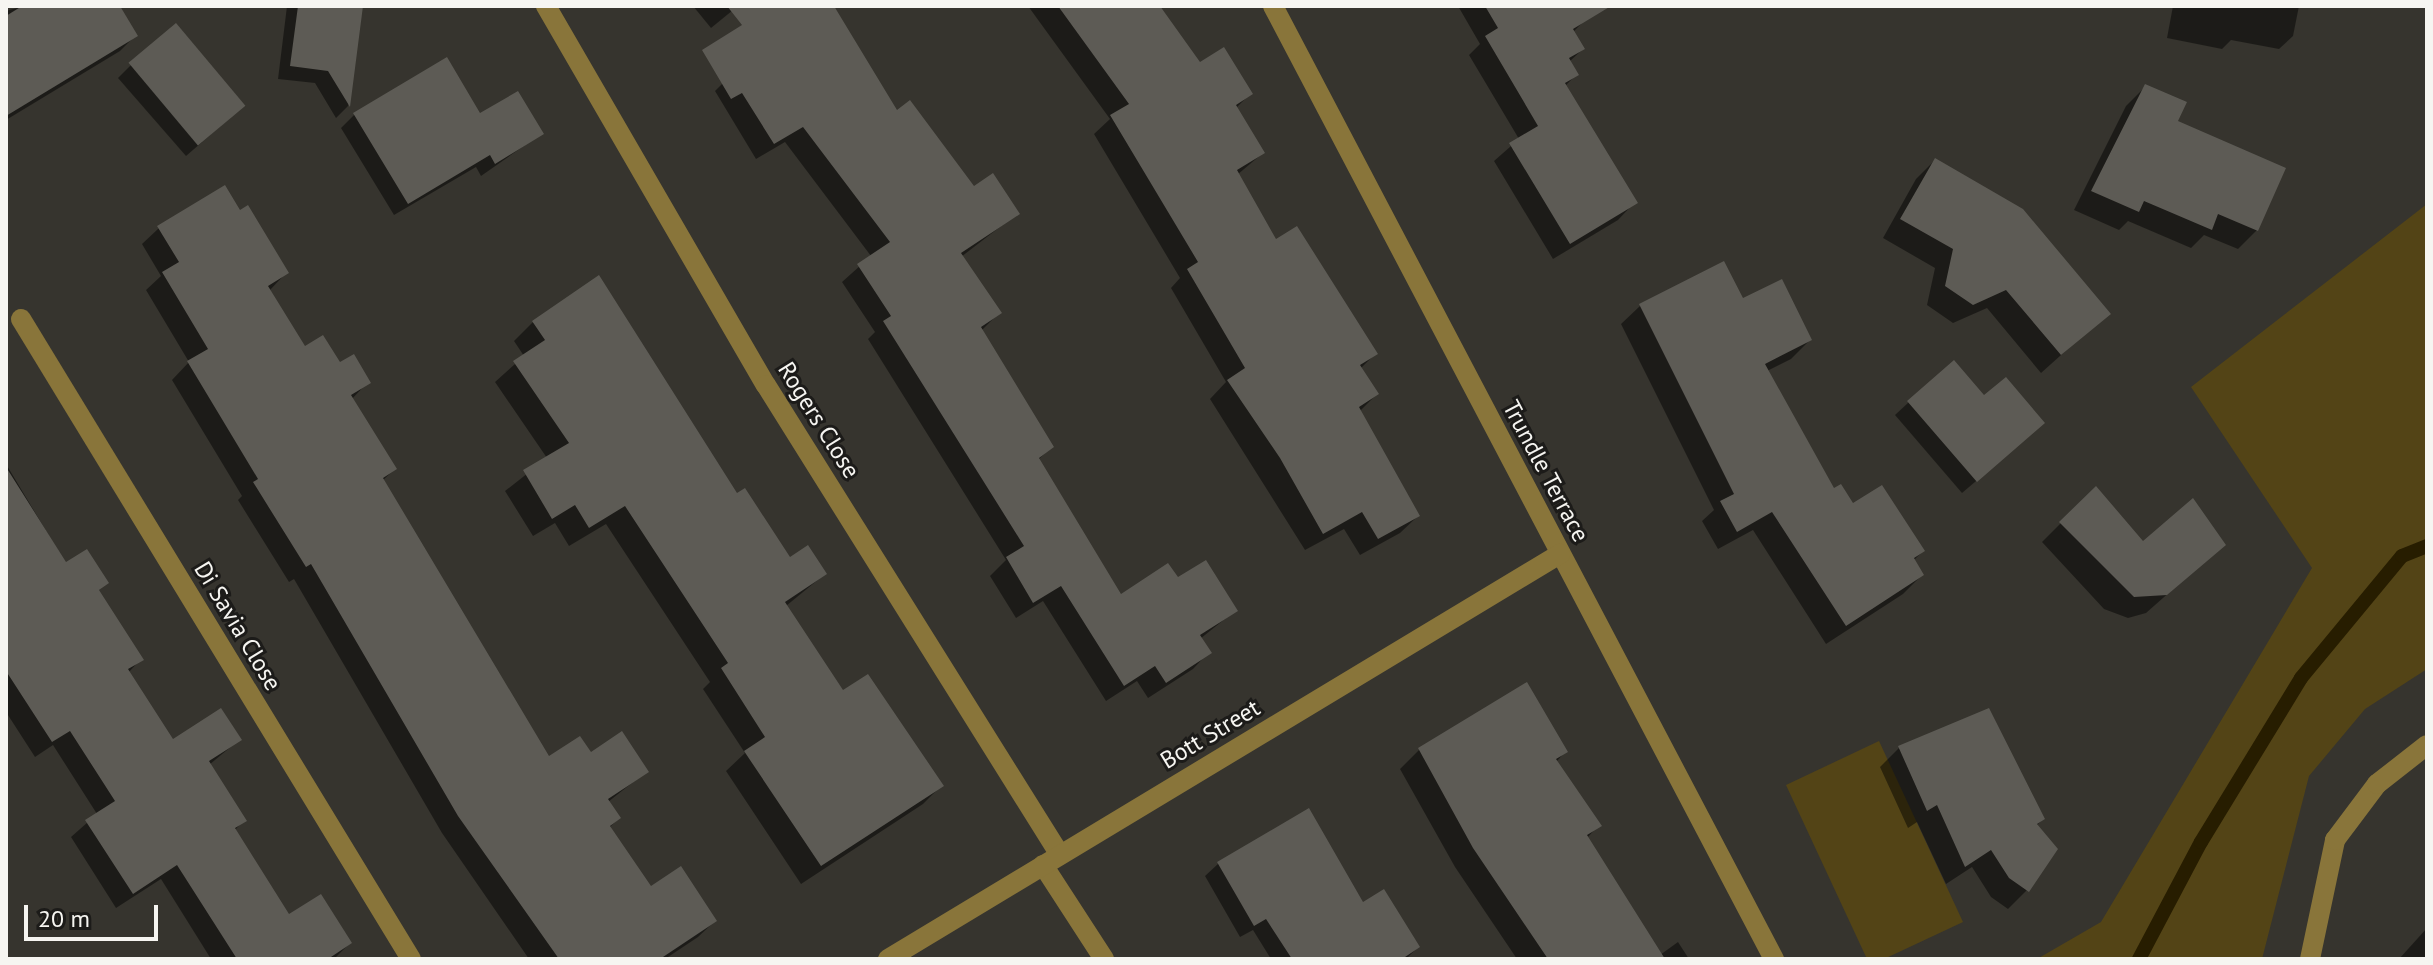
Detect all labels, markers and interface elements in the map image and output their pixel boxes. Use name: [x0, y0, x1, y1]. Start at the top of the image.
street label: Rogers Close: [772, 357, 866, 483]
street label: Trundle Terrace: [1497, 395, 1595, 547]
street label: Di Savia Close: [188, 556, 288, 696]
street label: Bott Street: [1155, 693, 1265, 775]
scale bar: [28, 889, 162, 939]
text: 20 m: [38, 903, 90, 934]

